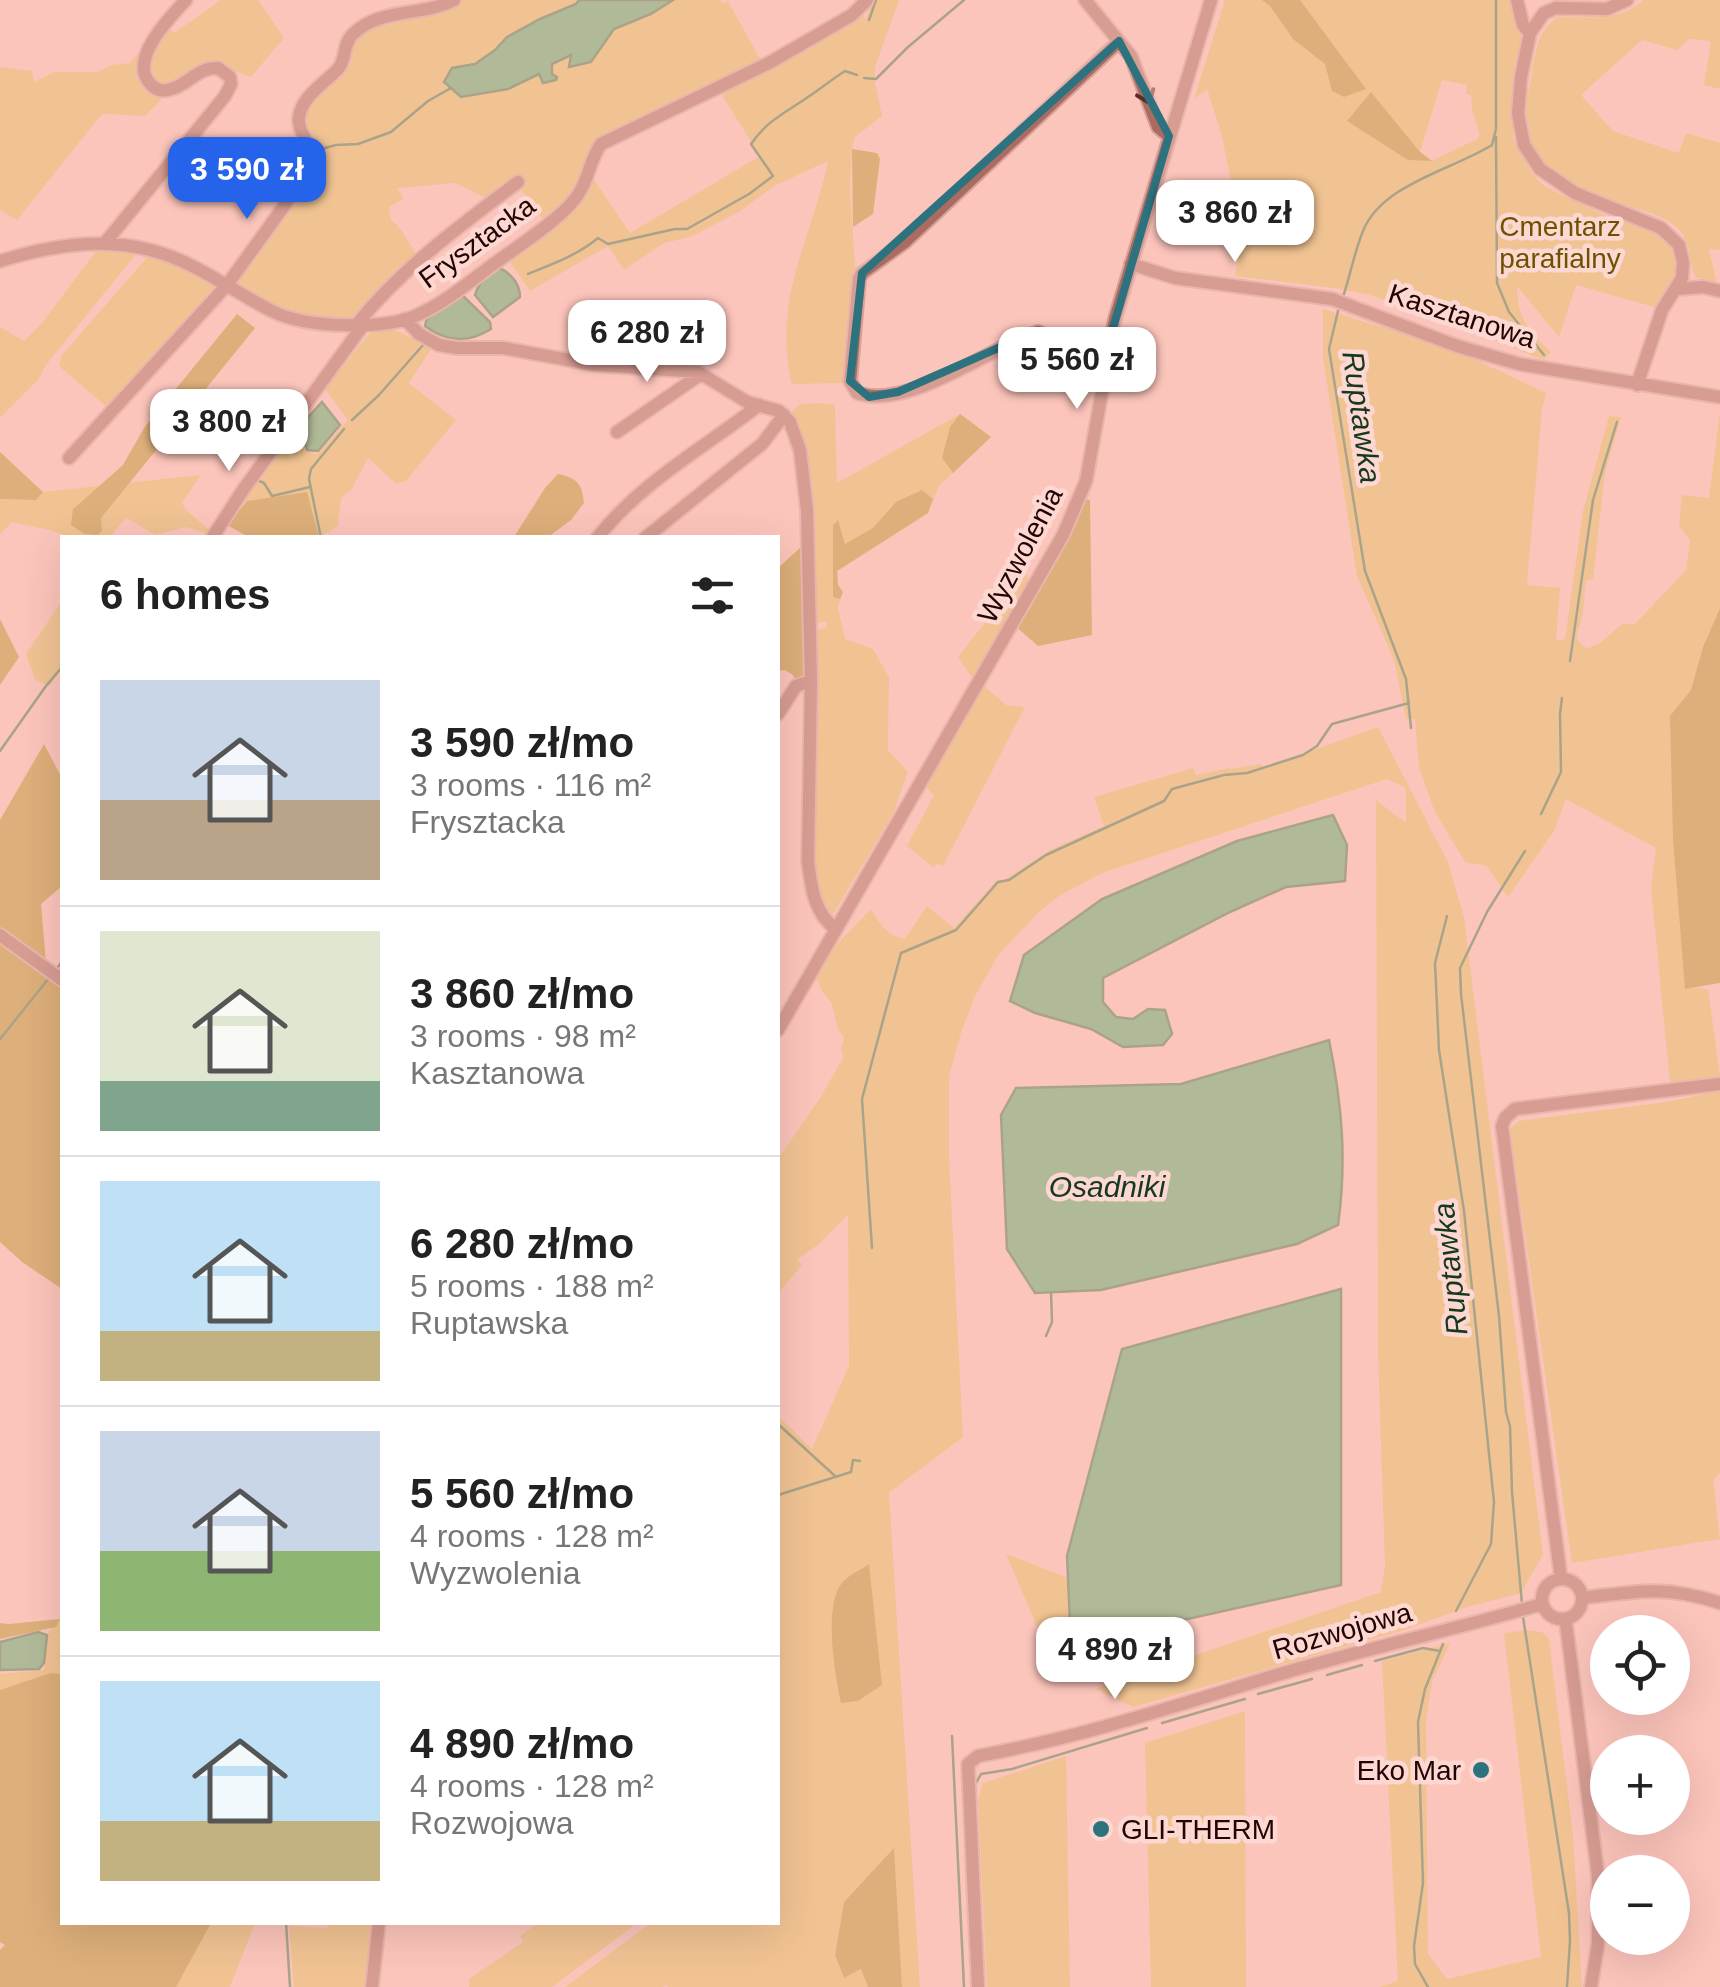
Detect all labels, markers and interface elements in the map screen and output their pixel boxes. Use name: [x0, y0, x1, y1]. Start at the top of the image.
one-way arrow: [1135, 87, 1155, 105]
pin: 3 590 zł: [144, 137, 350, 222]
text: 3 590 zł: [190, 151, 304, 187]
pin: 3 860 zł: [1132, 180, 1338, 265]
street label: Frysztacka: [413, 189, 541, 294]
text: 3 860 zł: [1178, 194, 1292, 230]
park label: Cmentarz parafialny: [1499, 211, 1621, 274]
street label: Kasztanowa: [1385, 278, 1540, 354]
pin: 6 280 zł: [544, 300, 750, 385]
text: 6 280 zł: [590, 314, 704, 350]
pin: 5 560 zł: [974, 327, 1180, 412]
text: 5 560 zł: [1020, 341, 1134, 377]
water label: Ruptawka: [1336, 349, 1388, 485]
pin: 3 800 zł: [126, 389, 332, 474]
text: 3 800 zł: [172, 403, 286, 439]
street label: Wyzwolenia: [971, 482, 1069, 628]
icon: filters: [685, 568, 740, 623]
text: 6 homes: [100, 571, 270, 618]
text: 3 590 zł/mo: [410, 719, 634, 766]
icon: home: [180, 720, 300, 840]
text: 3 rooms · 116 m²: [410, 767, 651, 803]
text: Frysztacka: [410, 804, 565, 840]
text: 3 860 zł/mo: [410, 970, 634, 1017]
icon: home: [180, 971, 300, 1091]
text: 3 rooms · 98 m²: [410, 1018, 636, 1054]
text: Kasztanowa: [410, 1055, 584, 1091]
water label: Osadniki: [1049, 1170, 1167, 1203]
water label: Ruptawka: [1427, 1201, 1473, 1337]
text: 6 280 zł/mo: [410, 1220, 634, 1267]
icon: home: [180, 1221, 300, 1341]
text: 5 rooms · 188 m²: [410, 1268, 654, 1304]
text: Ruptawska: [410, 1305, 568, 1341]
text: 5 560 zł/mo: [410, 1470, 634, 1517]
icon: home: [180, 1471, 300, 1591]
text: 4 rooms · 128 m²: [410, 1518, 654, 1554]
text: Wyzwolenia: [410, 1555, 580, 1591]
street label: Rozwojowa: [1269, 1596, 1415, 1666]
map controls: [1590, 1615, 1690, 1955]
button: locate: [1590, 1615, 1690, 1715]
pin: 4 890 zł: [1012, 1617, 1218, 1702]
text: 4 890 zł: [1058, 1631, 1172, 1667]
text: 4 890 zł/mo: [410, 1720, 634, 1767]
icon: home: [180, 1721, 300, 1841]
button: +: [1590, 1735, 1690, 1835]
place label: Eko Mar: [1357, 1755, 1461, 1786]
marker: Eko Mar: [1470, 1759, 1492, 1781]
text: 4 rooms · 128 m²: [410, 1768, 654, 1804]
text: Rozwojowa: [410, 1805, 574, 1841]
place label: GLI-THERM: [1121, 1814, 1275, 1845]
marker: GLI-THERM: [1090, 1818, 1112, 1840]
button: −: [1590, 1855, 1690, 1955]

